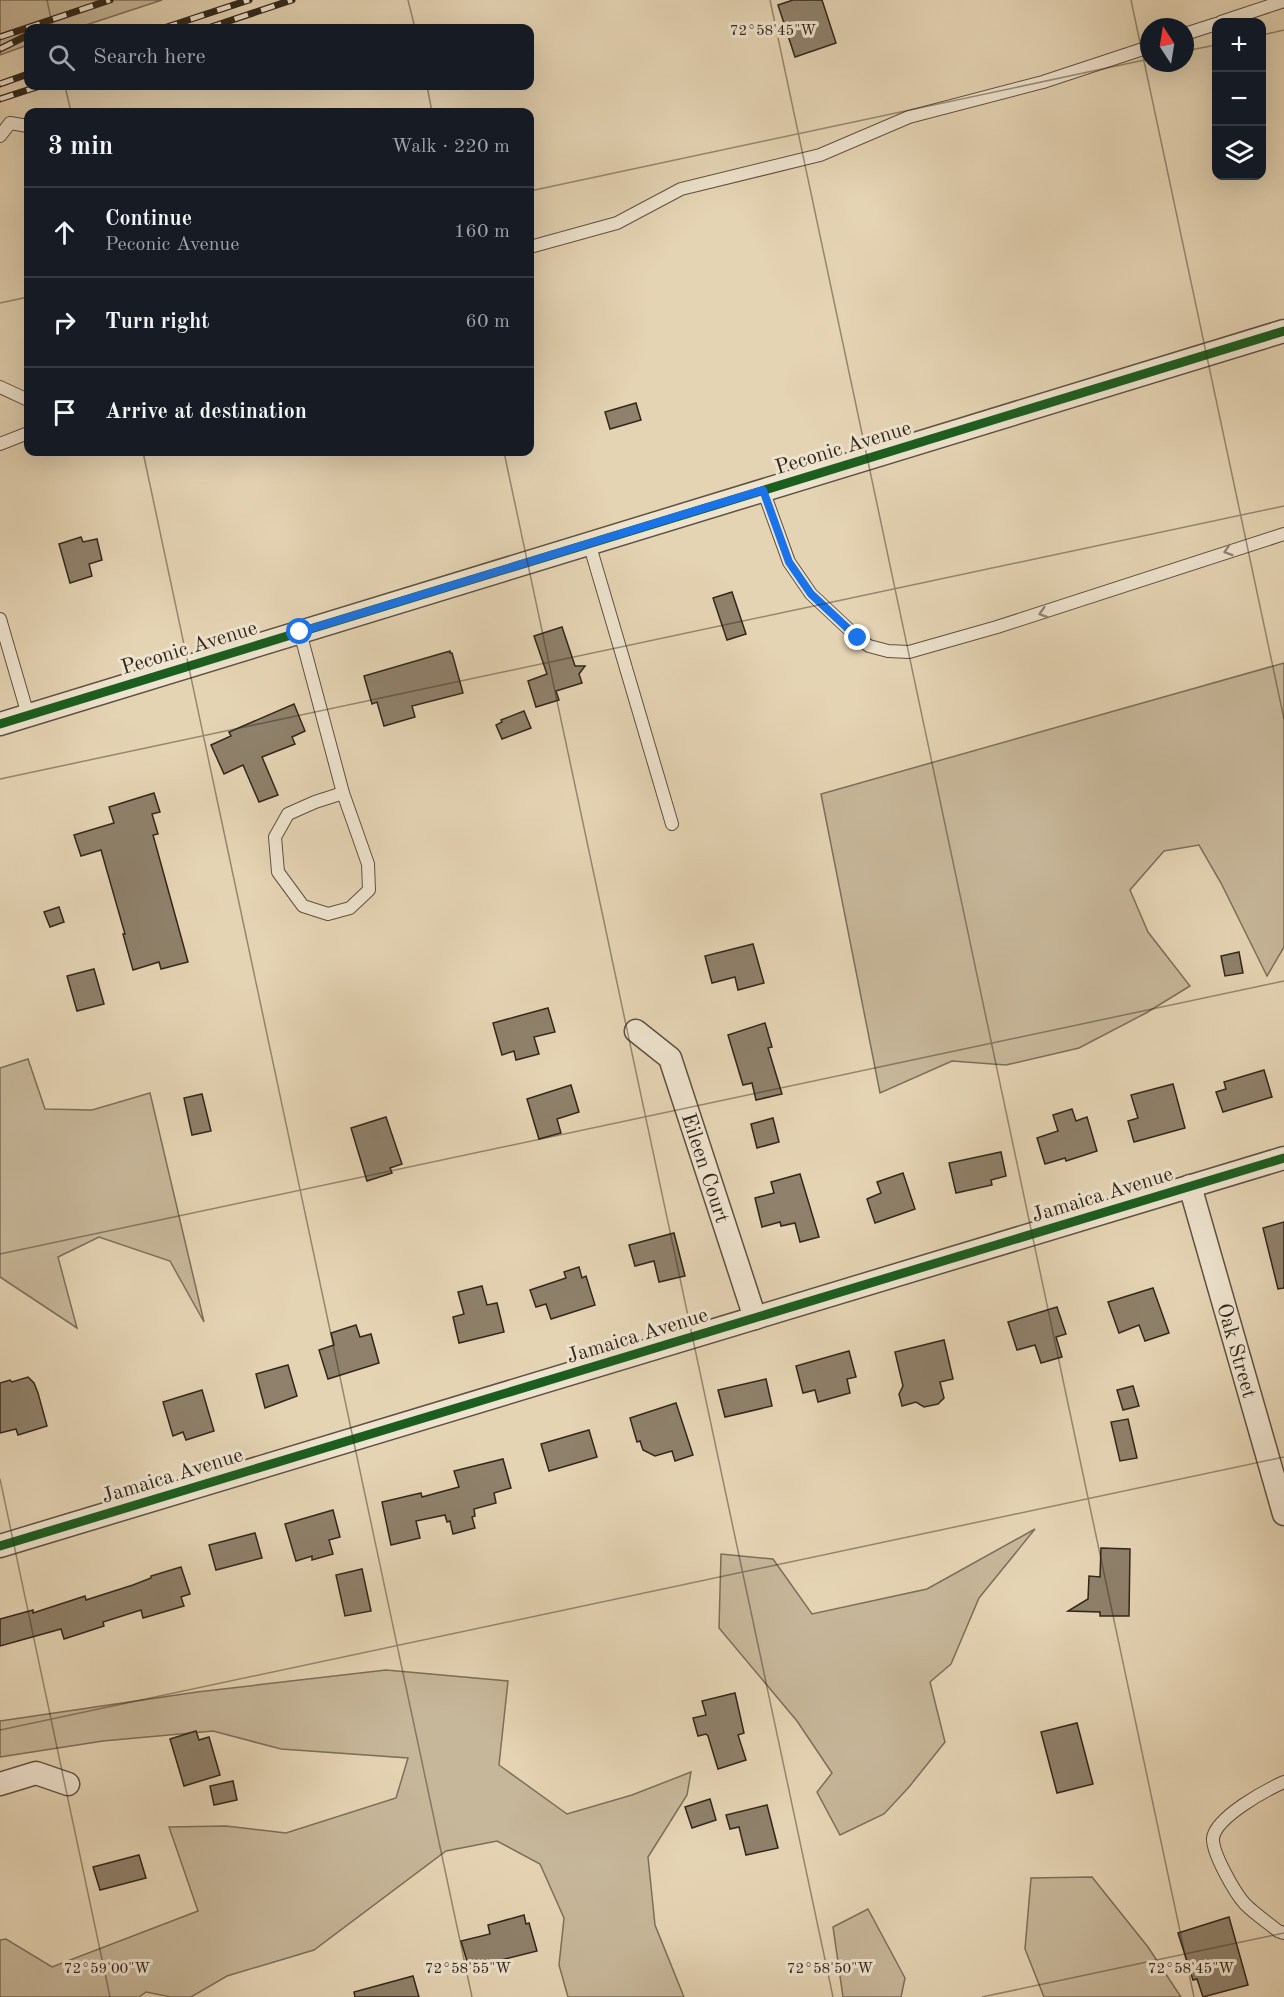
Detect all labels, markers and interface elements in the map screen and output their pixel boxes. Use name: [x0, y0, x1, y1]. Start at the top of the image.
north arrow: [1140, 18, 1194, 72]
map controls: [1212, 18, 1266, 180]
button: +: [1212, 18, 1266, 72]
search box: [24, 24, 534, 90]
text: 72°58'45"W: [730, 24, 816, 39]
icon: search: [45, 41, 78, 74]
text: Search here: [93, 46, 206, 68]
button: −: [1212, 72, 1266, 126]
button: layers: [1212, 126, 1266, 180]
text: 3 min: [48, 134, 113, 160]
text: Walk · 220 m: [391, 137, 510, 157]
text: Continue: [105, 208, 192, 230]
icon: ahead: [48, 216, 81, 249]
text: 160 m: [454, 222, 510, 242]
text: Peconic Avenue: [105, 235, 239, 255]
icon: right: [48, 306, 81, 339]
text: Turn right: [105, 311, 209, 333]
text: 60 m: [465, 312, 510, 332]
icon: arrive: [48, 396, 81, 429]
text: Arrive at destination: [105, 401, 307, 423]
street label: Peconic Avenue: [773, 418, 914, 479]
one-way arrow: [1223, 544, 1234, 556]
one-way arrow: [1038, 606, 1049, 618]
street label: Peconic Avenue: [119, 618, 260, 679]
route start: [286, 618, 312, 644]
route end: [844, 624, 870, 650]
street label: Eileen Court: [677, 1111, 732, 1226]
street label: Jamaica Avenue: [1029, 1164, 1176, 1227]
street label: Oak Street: [1212, 1301, 1259, 1401]
street label: Jamaica Avenue: [564, 1305, 711, 1368]
street label: Jamaica Avenue: [99, 1445, 246, 1508]
text: 72°59'00"W: [64, 1962, 150, 1977]
text: 72°58'55"W: [425, 1962, 511, 1977]
text: 72°58'50"W: [787, 1962, 873, 1977]
text: 72°58'45"W: [1148, 1962, 1234, 1977]

